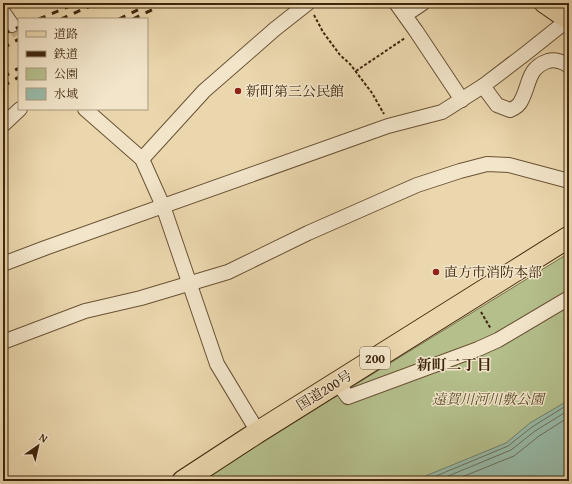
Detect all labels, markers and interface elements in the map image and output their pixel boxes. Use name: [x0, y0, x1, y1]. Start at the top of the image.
legend: [18, 18, 148, 110]
text: 道路: [54, 25, 78, 42]
text: 鉄道: [53, 45, 78, 62]
text: 公園: [54, 65, 78, 82]
place label: 新町第三公民館: [246, 81, 344, 101]
text: 水域: [54, 85, 78, 102]
marker: 新町第三公民館: [233, 86, 243, 96]
place label: 直方市消防本部: [444, 262, 542, 282]
marker: 直方市消防本部: [431, 267, 441, 277]
road number: 200: [360, 347, 390, 369]
district label: 新町二丁目: [416, 354, 492, 375]
street label: 国道200号: [292, 365, 356, 415]
park label: 遠賀川河川敷公園: [432, 389, 546, 409]
north arrow: [18, 426, 58, 466]
text: N: [36, 429, 52, 447]

